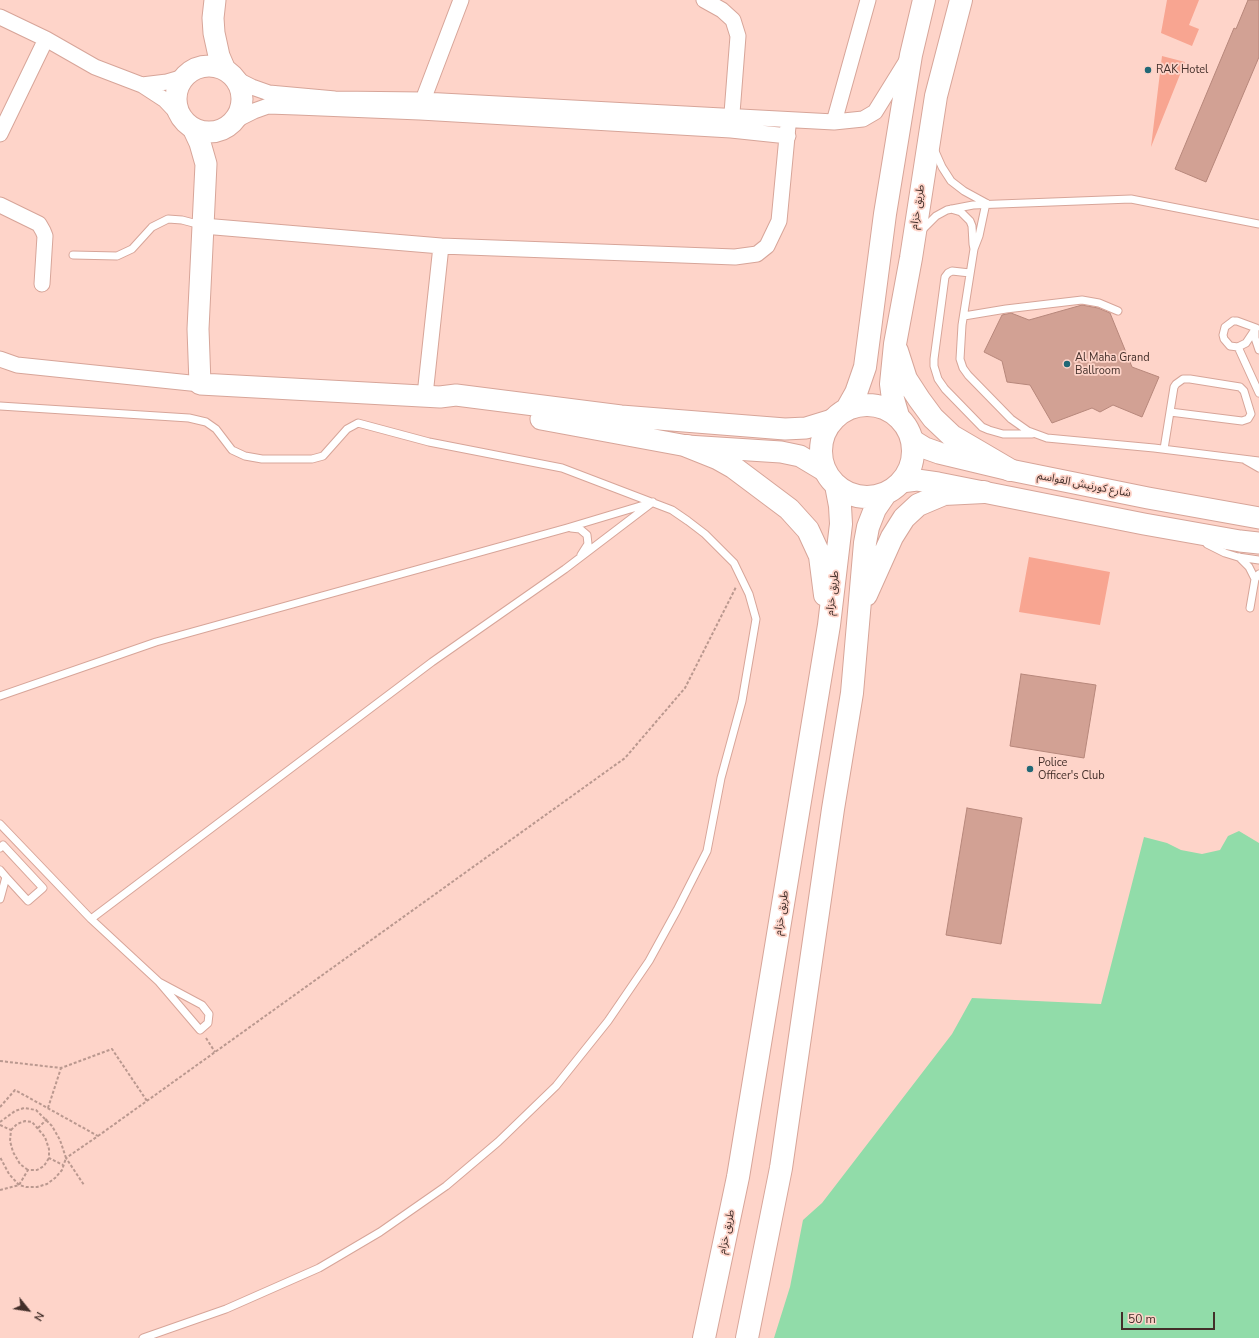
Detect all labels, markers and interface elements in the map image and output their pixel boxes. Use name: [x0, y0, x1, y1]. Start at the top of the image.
place label: RAK Hotel: [1156, 63, 1208, 77]
marker: RAK Hotel: [1143, 65, 1153, 75]
street label: طريق خزام: [908, 184, 928, 230]
place label: Al Maha Grand Ballroom: [1075, 351, 1150, 377]
marker: Al Maha Grand Ballroom: [1062, 359, 1072, 369]
street label: شارع كورنيش القواسم: [1036, 469, 1132, 501]
street label: طريق خزام: [824, 570, 842, 616]
place label: Police Officer's Club: [1038, 756, 1105, 782]
marker: Police Officer's Club: [1025, 764, 1035, 774]
street label: طريق خزام: [772, 890, 792, 936]
street label: طريق خزام: [716, 1209, 738, 1255]
north arrow: [8, 1290, 48, 1330]
scale bar: [1123, 1304, 1217, 1330]
text: N: [30, 1309, 47, 1324]
text: 50 m: [1128, 1311, 1156, 1327]

